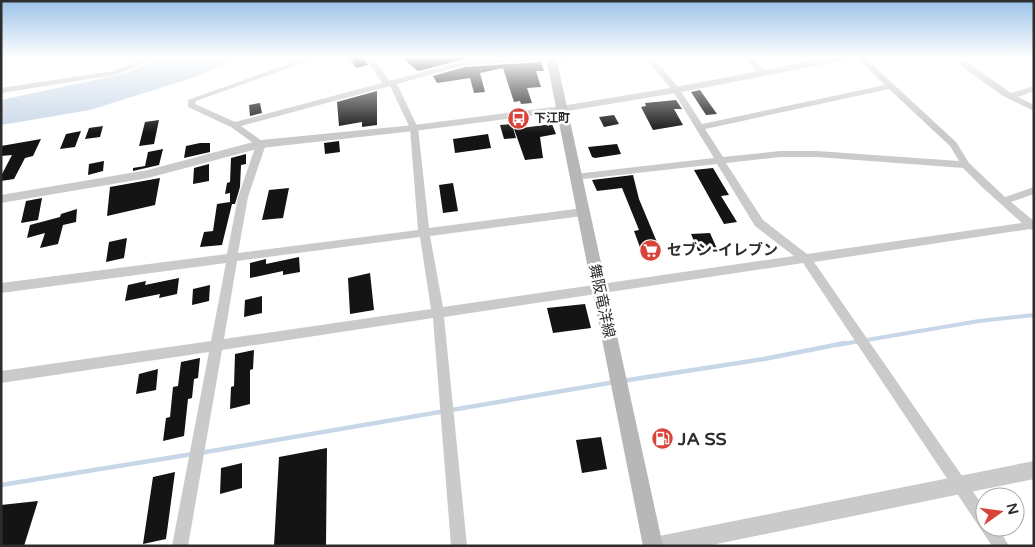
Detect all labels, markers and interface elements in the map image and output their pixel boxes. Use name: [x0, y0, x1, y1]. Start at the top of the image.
bus stop icon: 下江町: [506, 106, 530, 130]
place label: 下江町: [534, 111, 570, 125]
supermarket icon: セブン-イレブン: [639, 238, 663, 262]
place label: セブン-イレブン: [667, 241, 778, 259]
street label: 舞阪竜洋線: [585, 262, 619, 340]
fuel station icon: JA SS: [650, 427, 674, 451]
place label: JA SS: [677, 428, 727, 450]
north arrow: [975, 487, 1025, 537]
text: N: [1003, 501, 1022, 516]

